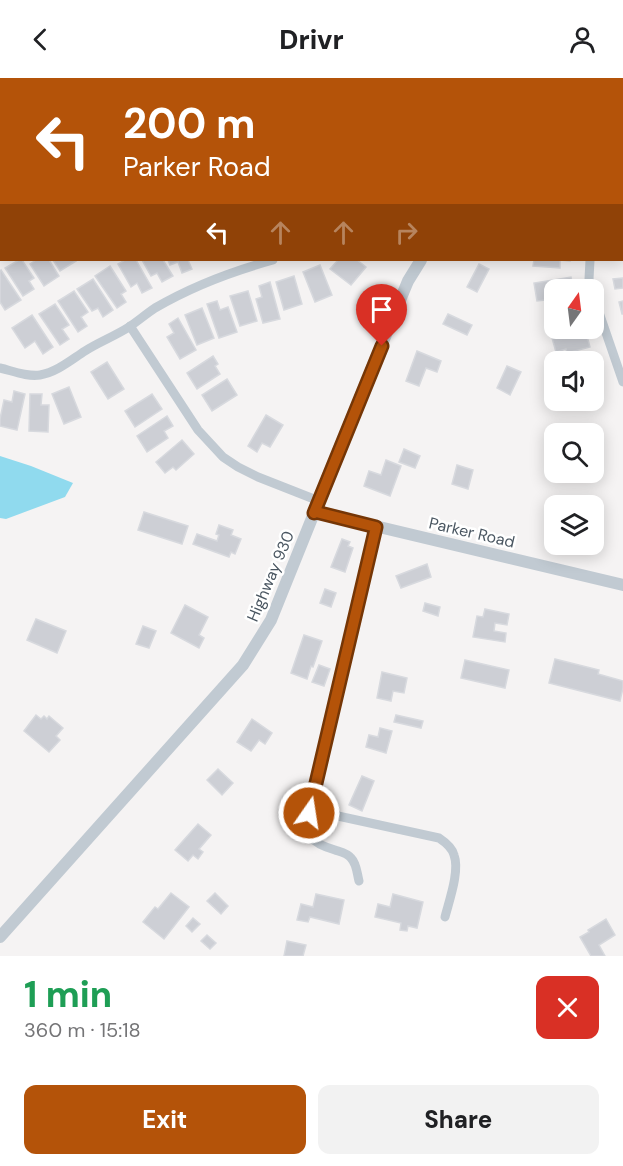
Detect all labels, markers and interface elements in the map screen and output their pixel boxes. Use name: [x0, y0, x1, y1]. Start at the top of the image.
text: Drivr: [279, 22, 344, 57]
icon: back: [24, 23, 57, 56]
icon: person: [566, 23, 599, 56]
text: 200 m: [123, 96, 256, 151]
icon: left: [24, 102, 102, 180]
text: Parker Road: [123, 149, 271, 184]
icon: left: [201, 216, 234, 249]
icon: ahead: [264, 216, 297, 249]
icon: ahead: [327, 216, 360, 249]
icon: right: [390, 216, 423, 249]
north arrow: [544, 279, 604, 339]
map controls: [544, 279, 604, 555]
pin: [356, 284, 407, 346]
icon: arrive: [365, 293, 398, 326]
button: sound: [544, 351, 604, 411]
button: search: [544, 423, 604, 483]
button: layers: [544, 495, 604, 555]
street label: Parker Road: [427, 512, 517, 553]
street label: Highway 930: [242, 528, 299, 625]
position arrow: [277, 781, 341, 845]
text: 1 min: [24, 971, 112, 1018]
button: close: [536, 976, 599, 1039]
text: 360 m · 15:18: [24, 1017, 141, 1043]
button: Exit: [24, 1085, 306, 1154]
button: Share: [318, 1085, 599, 1154]

